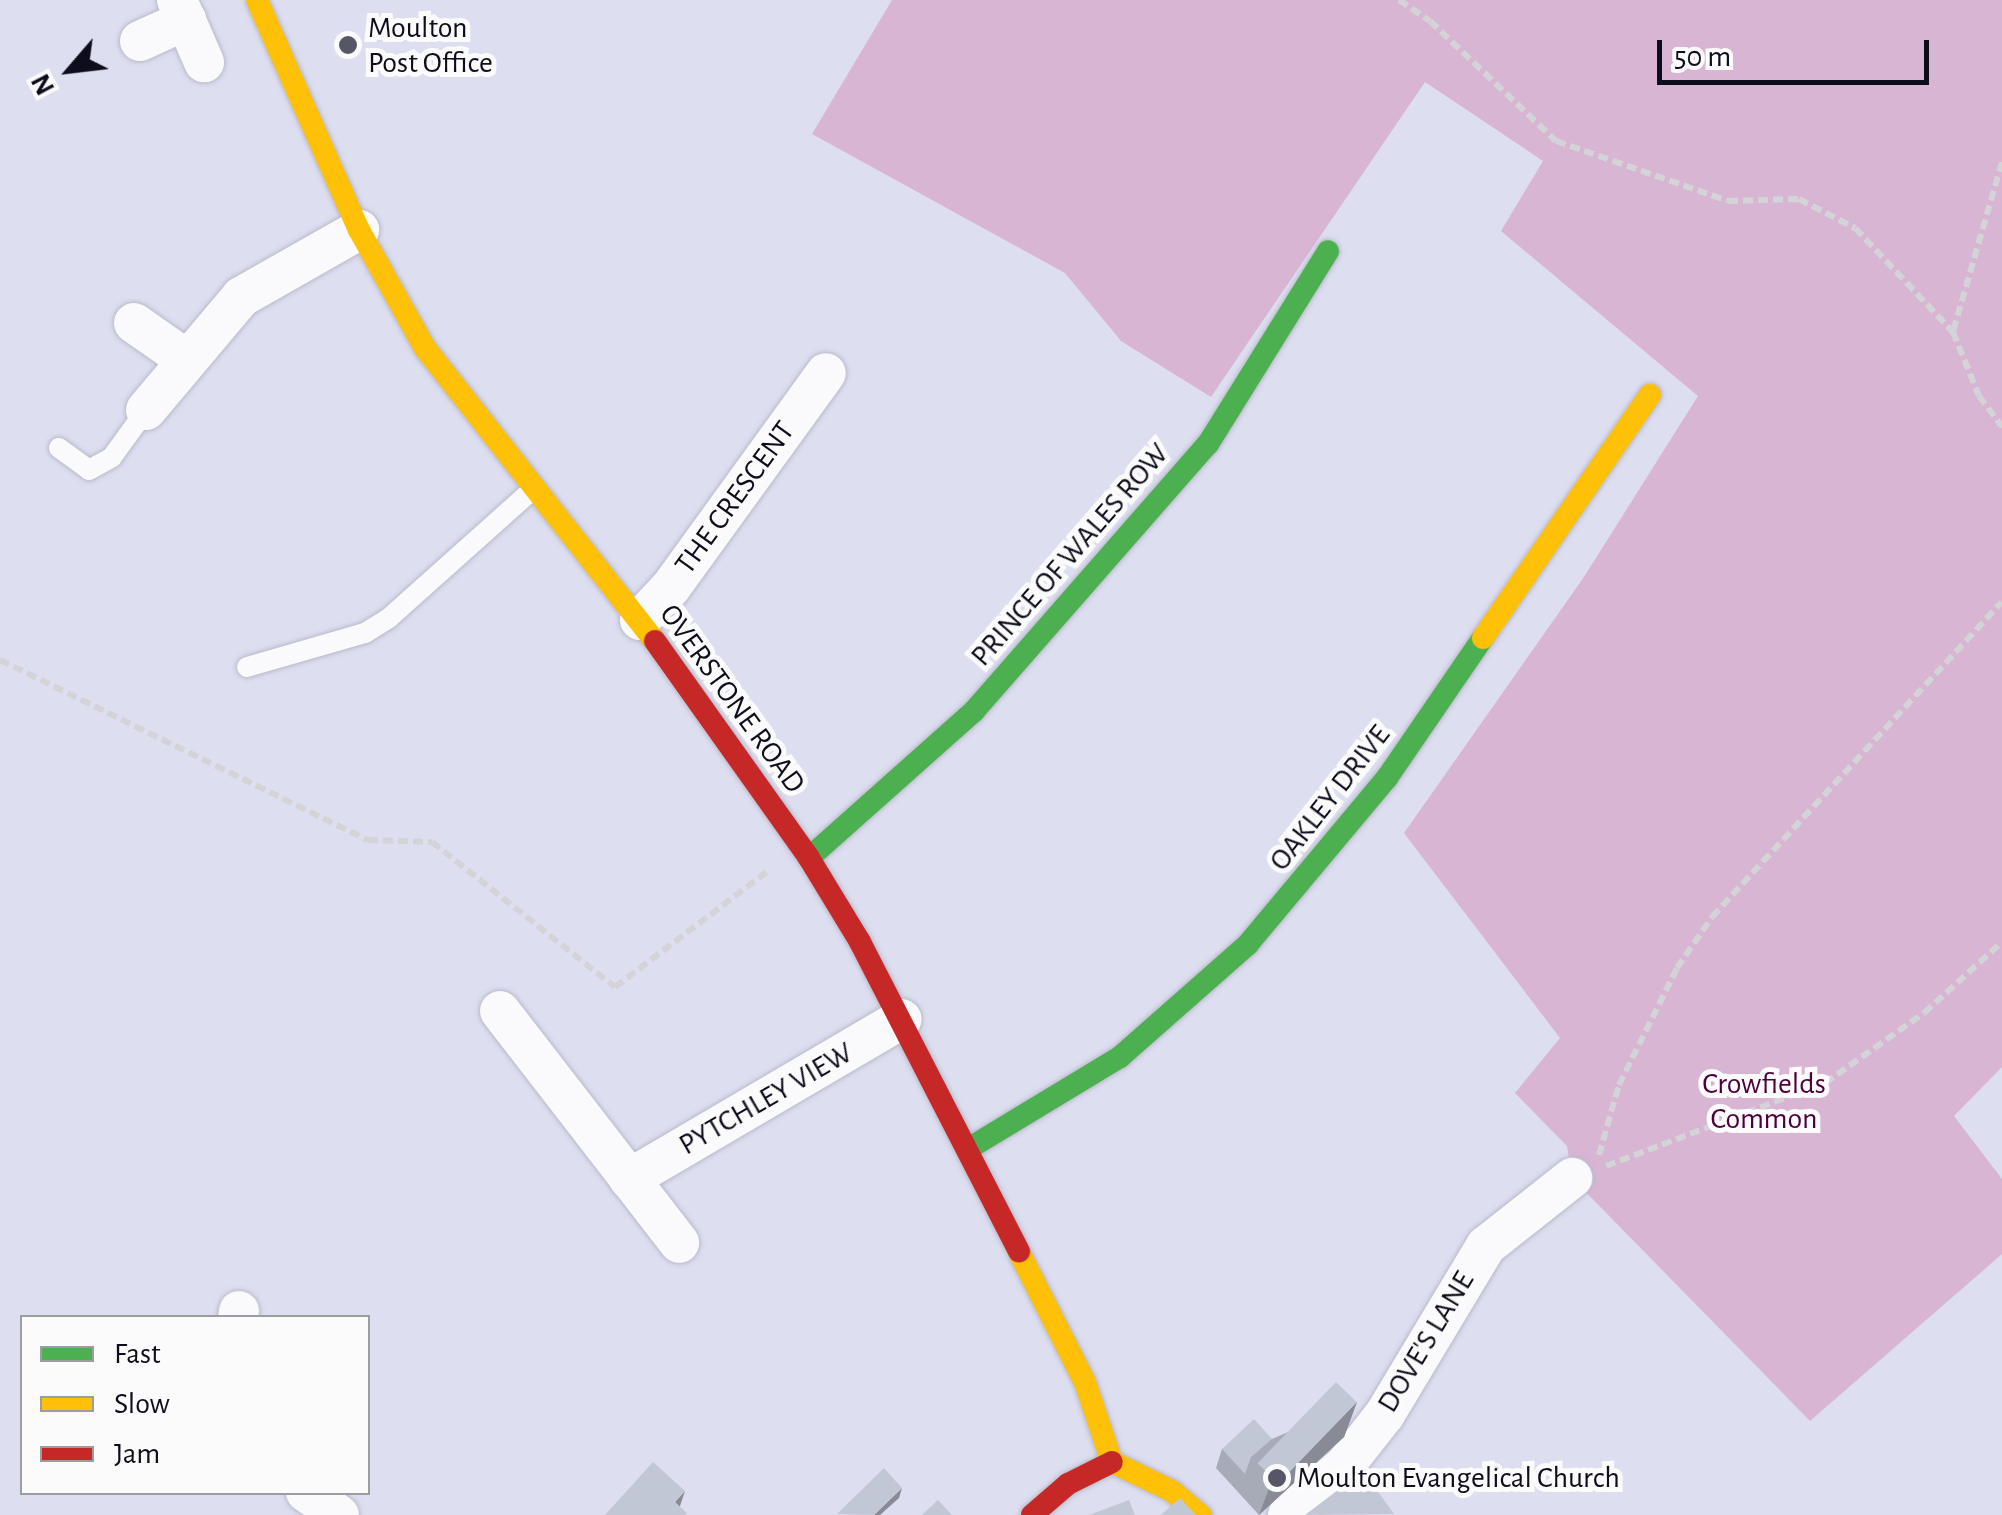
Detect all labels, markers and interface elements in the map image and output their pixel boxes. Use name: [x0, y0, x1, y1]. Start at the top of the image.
place label: Moulton Post Office: [368, 10, 493, 80]
north arrow: [20, 20, 120, 120]
scale bar: [1662, 20, 1934, 82]
marker: Moulton Post Office: [337, 34, 359, 56]
text: 50 m: [1674, 42, 1731, 72]
text: N: [27, 69, 60, 99]
street label: THE CRESCENT: [667, 414, 803, 582]
street label: PRINCE OF WALES ROW: [963, 436, 1177, 674]
street label: OVERSTONE ROAD: [651, 598, 813, 800]
street label: OAKLEY DRIVE: [1262, 718, 1398, 878]
street label: PYTCHLEY VIEW: [673, 1035, 859, 1163]
park label: Crowfields Common: [1702, 1066, 1826, 1136]
street label: DOVE'S LANE: [1370, 1265, 1482, 1419]
legend: [20, 1315, 370, 1495]
text: Fast: [114, 1339, 161, 1369]
text: Slow: [114, 1389, 170, 1419]
text: Jam: [114, 1439, 160, 1469]
place label: Moulton Evangelical Church: [1297, 1460, 1620, 1496]
marker: Moulton Evangelical Church: [1266, 1467, 1288, 1489]

